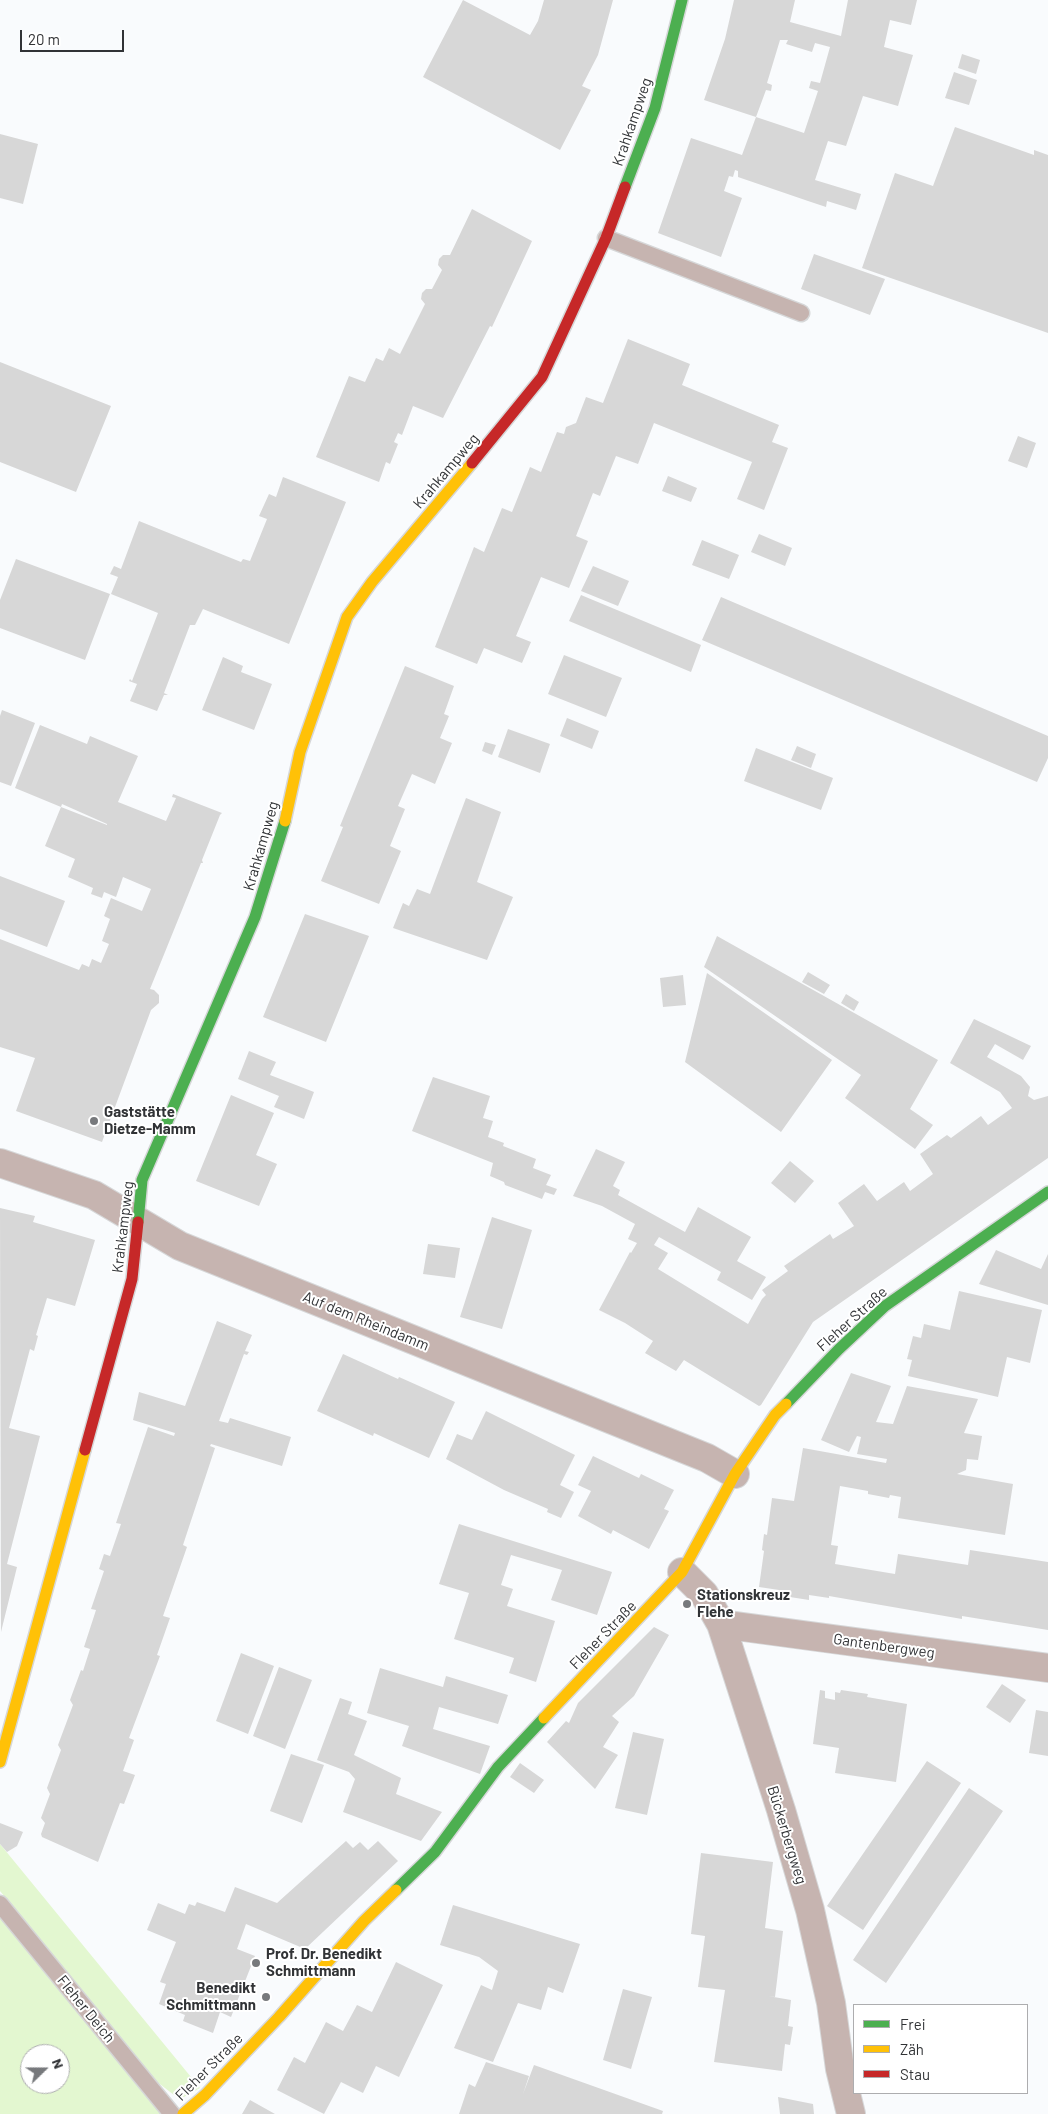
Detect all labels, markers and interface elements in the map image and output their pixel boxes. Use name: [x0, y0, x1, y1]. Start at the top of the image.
scale bar: [22, 20, 126, 52]
text: 20 m: [28, 30, 60, 48]
street label: Krahkampweg: [608, 75, 656, 169]
street label: Krahkampweg: [409, 430, 483, 512]
street label: Krahkampweg: [240, 799, 282, 893]
place label: Gaststätte Dietze-Mamm: [104, 1103, 196, 1138]
marker: Gaststätte Dietze-Mamm: [88, 1115, 100, 1127]
street label: Krahkampweg: [108, 1180, 138, 1274]
street label: Fleher Straße: [813, 1283, 891, 1355]
street label: Auf dem Rheindamm: [300, 1287, 432, 1355]
place label: Stationskreuz Flehe: [697, 1586, 790, 1621]
street label: Fleher Straße: [566, 1597, 640, 1673]
marker: Stationskreuz Flehe: [681, 1598, 693, 1610]
street label: Gantenbergweg: [832, 1630, 936, 1662]
street label: Bückerbergweg: [764, 1784, 810, 1886]
place label: Prof. Dr. Benedikt Schmittmann: [266, 1945, 382, 1980]
marker: Prof. Dr. Benedikt Schmittmann: [250, 1957, 262, 1969]
street label: Fleher Deich: [53, 1972, 119, 2046]
place label: Benedikt Schmittmann: [166, 1979, 256, 2014]
marker: Benedikt Schmittmann: [260, 1991, 272, 2003]
legend: [853, 2004, 1028, 2094]
text: Frei: [900, 2015, 926, 2033]
street label: Fleher Straße: [172, 2030, 246, 2104]
text: Zäh: [900, 2040, 924, 2058]
north arrow: [20, 2044, 70, 2094]
text: N: [49, 2056, 68, 2071]
text: Stau: [900, 2065, 930, 2083]

